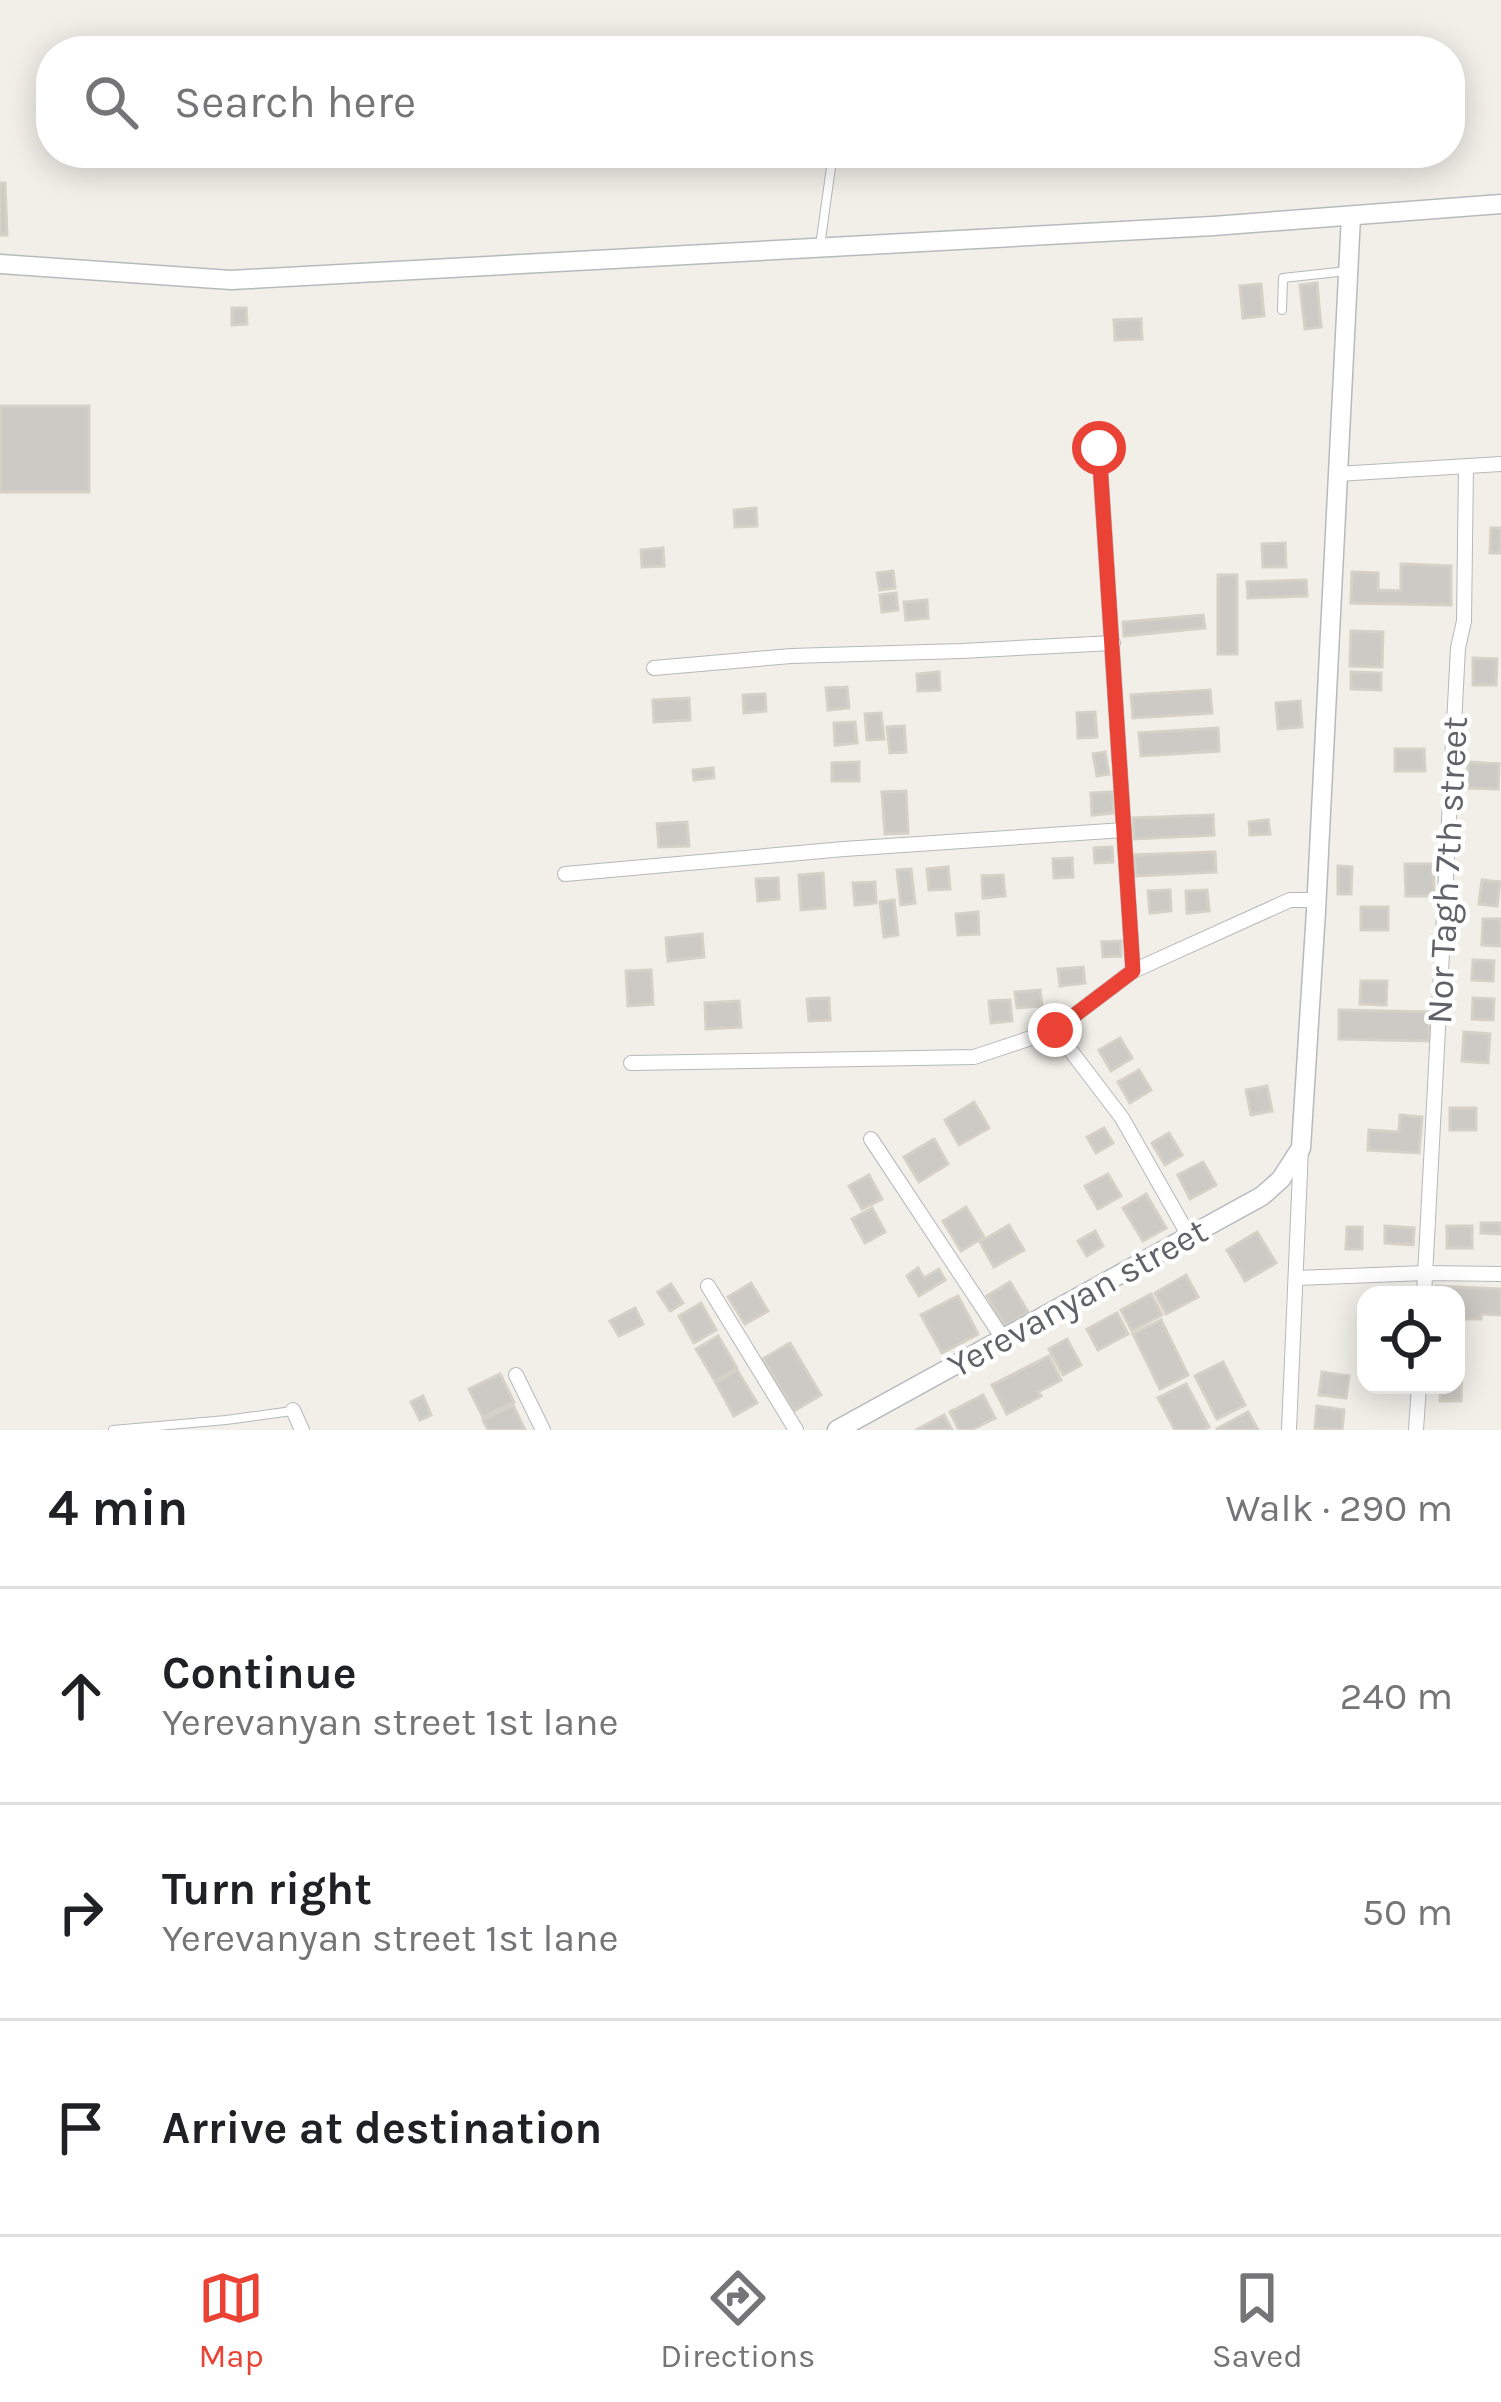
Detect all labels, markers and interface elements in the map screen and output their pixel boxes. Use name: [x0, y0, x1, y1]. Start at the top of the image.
search box: [36, 36, 1465, 168]
icon: search: [78, 69, 144, 135]
text: Search here: [174, 76, 416, 128]
route start: [1072, 421, 1126, 475]
street label: Nor Tagh 7th street: [1418, 715, 1476, 1025]
route end: [1028, 1003, 1082, 1057]
street label: Yerevanyan street: [941, 1209, 1214, 1387]
map controls: [1357, 1286, 1465, 1394]
button: locate: [1357, 1286, 1465, 1394]
text: 4 min: [48, 1478, 188, 1538]
text: Walk · 290 m: [1225, 1485, 1453, 1531]
text: Continue: [162, 1647, 357, 1699]
icon: ahead: [48, 1663, 114, 1729]
text: 240 m: [1340, 1673, 1453, 1719]
text: Yerevanyan street 1st lane: [162, 1699, 619, 1745]
text: Turn right: [162, 1863, 372, 1915]
icon: right: [48, 1879, 114, 1945]
text: 50 m: [1362, 1889, 1453, 1935]
text: Yerevanyan street 1st lane: [162, 1915, 619, 1961]
icon: arrive: [48, 2095, 114, 2161]
text: Arrive at destination: [162, 2102, 602, 2154]
tab: Map: [198, 2265, 264, 2375]
tab: Directions: [660, 2265, 815, 2375]
tab: Saved: [1212, 2265, 1303, 2375]

